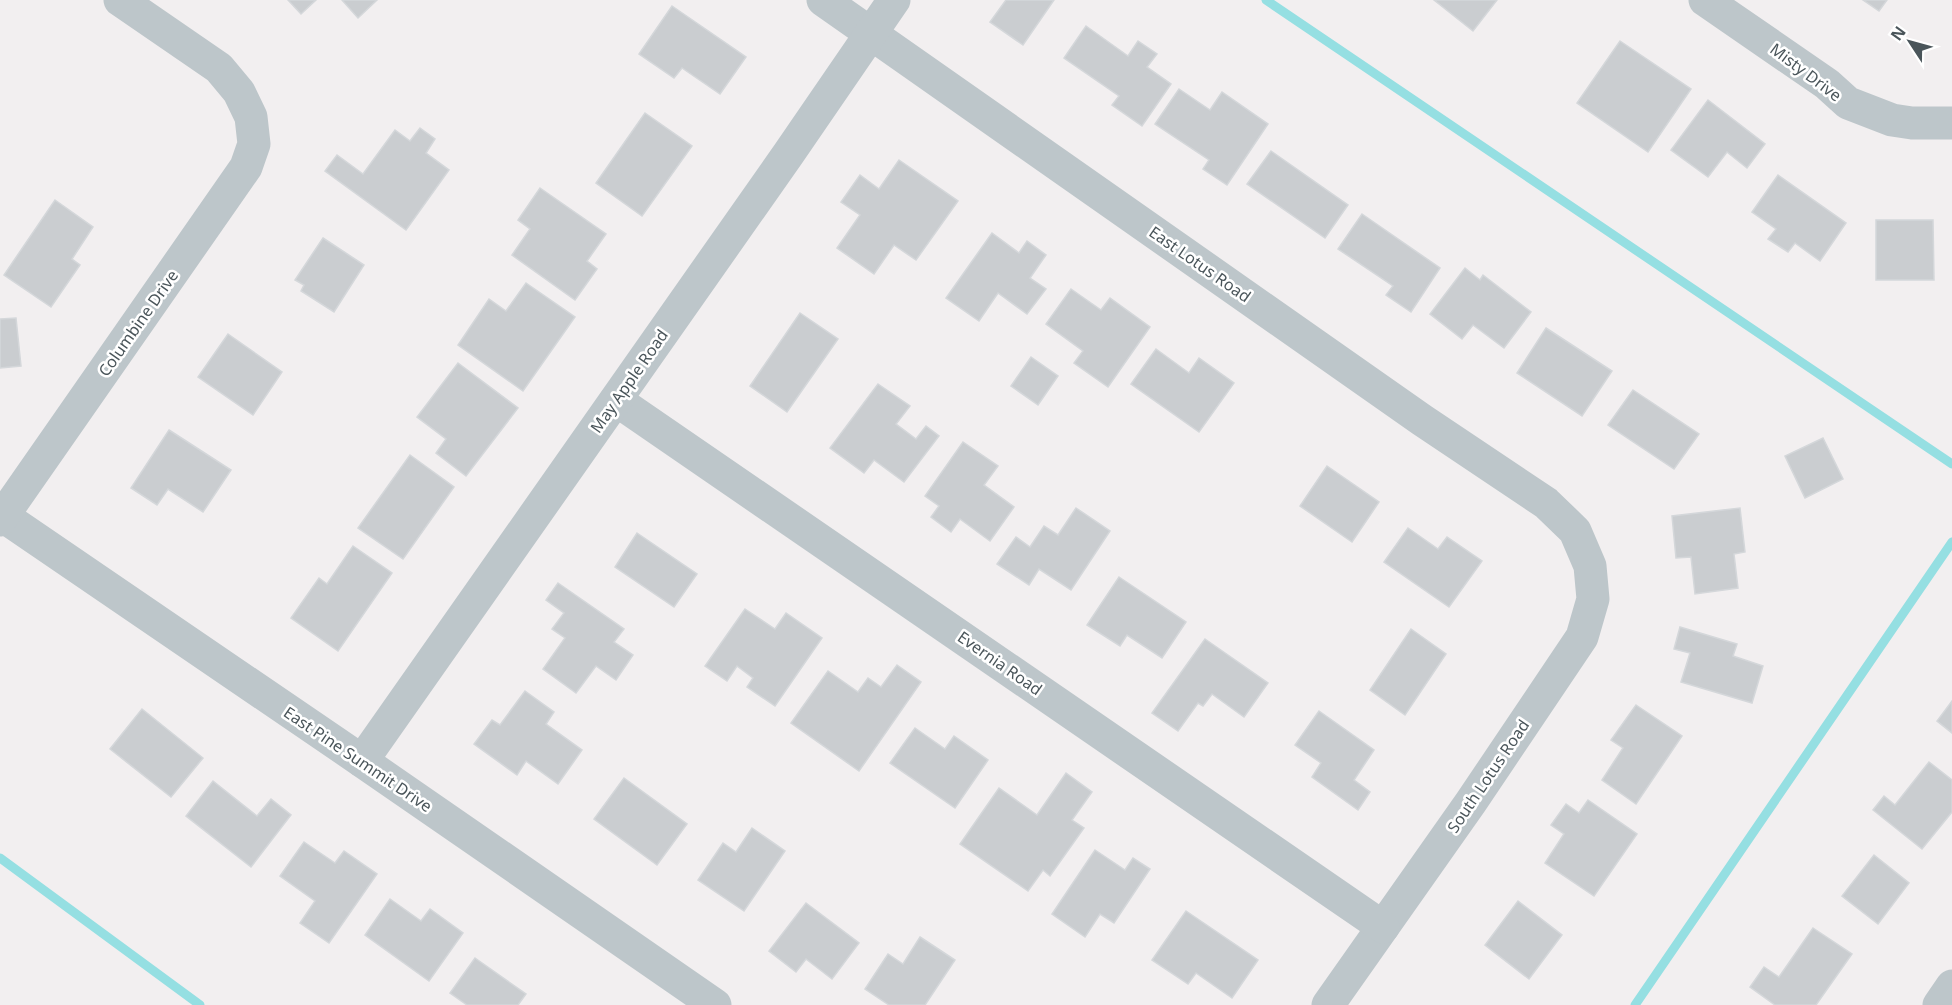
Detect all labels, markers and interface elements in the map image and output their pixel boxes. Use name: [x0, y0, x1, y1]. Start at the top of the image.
north arrow: [1880, 12, 1940, 72]
text: N: [1885, 21, 1911, 45]
street label: Misty Drive: [1766, 38, 1846, 106]
street label: East Lotus Road: [1145, 221, 1255, 307]
street label: Columbine Drive: [93, 265, 183, 381]
street label: May Apple Road: [585, 325, 673, 437]
street label: Evernia Road: [953, 626, 1047, 700]
street label: East Pine Summit Drive: [279, 701, 437, 817]
street label: South Lotus Road: [1442, 715, 1534, 837]

